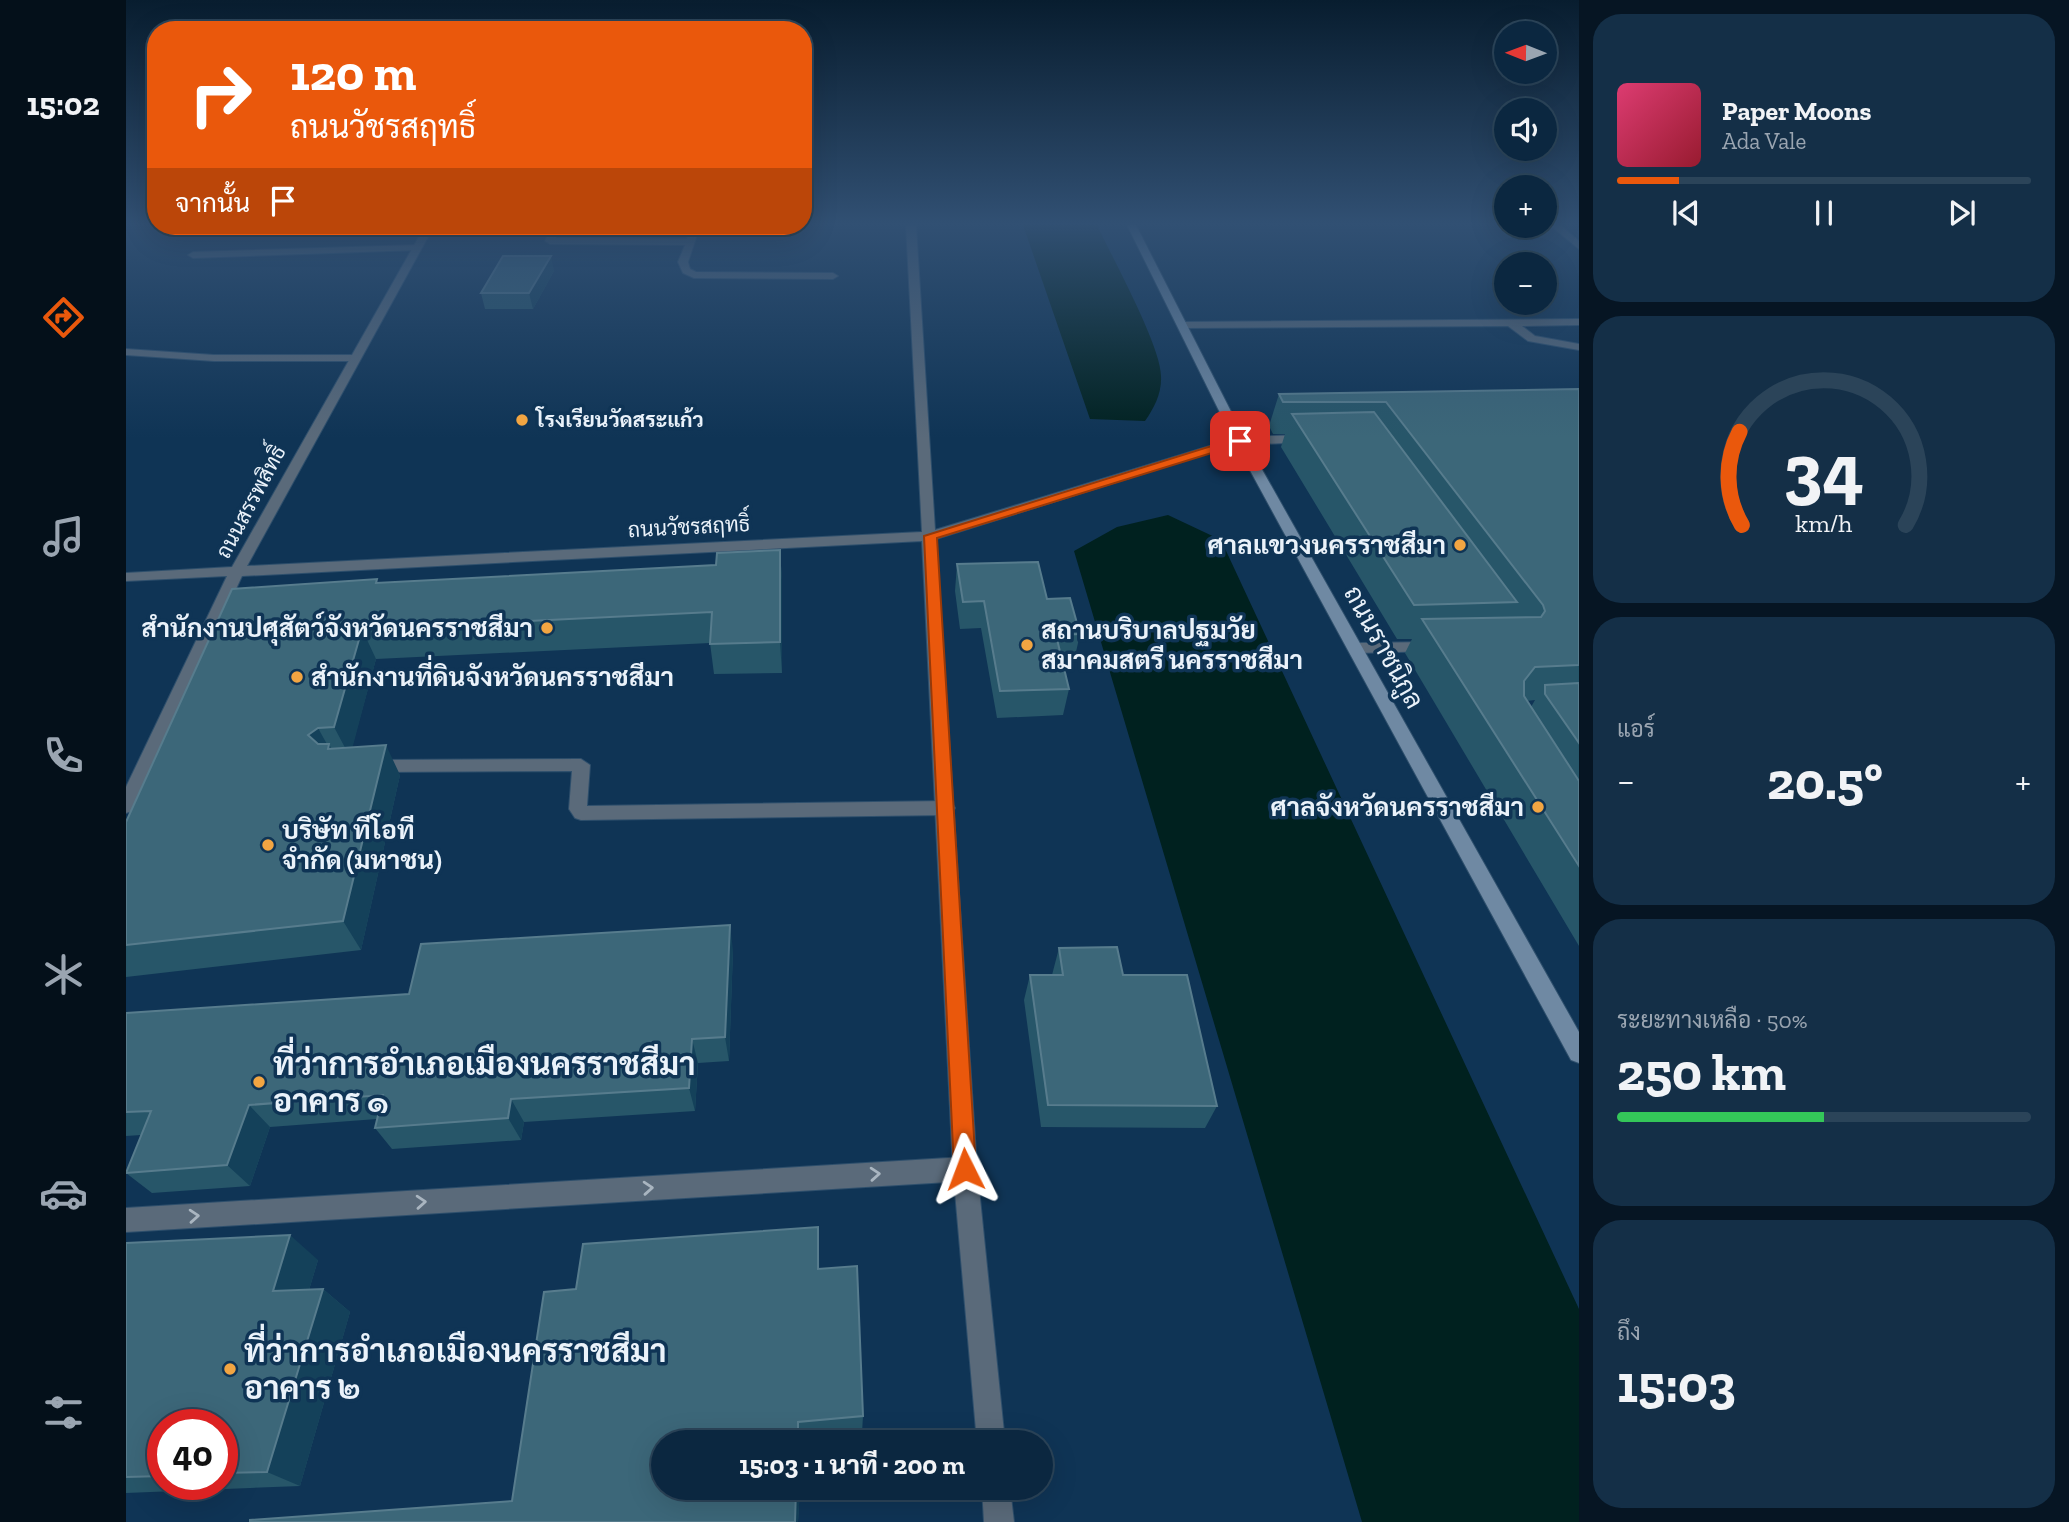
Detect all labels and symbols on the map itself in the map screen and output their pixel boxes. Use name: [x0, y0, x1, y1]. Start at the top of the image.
north arrow: [1494, 21, 1558, 84]
place label: โรงเรียนวัดสระแก้ว: [534, 406, 704, 432]
pin: [1210, 411, 1270, 471]
marker: โรงเรียนวัดสระแก้ว: [514, 412, 530, 428]
street label: ถนนสรรพสิทธิ์: [204, 438, 291, 562]
street label: ถนนวัชรสฤทธิ์: [627, 504, 751, 542]
place label: ศาลแขวงนครราชสีมา: [1208, 529, 1446, 561]
marker: ศาลแขวงนครราชสีมา: [1452, 537, 1468, 553]
street label: ถนนราชนิกูล: [1335, 580, 1431, 715]
place label: สำนักงานปศุสัตว์จังหวัดนครราชสีมา: [141, 611, 533, 646]
place label: สถานบริบาลปฐมวัย สมาคมสตรี นครราชสีมา: [1041, 614, 1303, 676]
marker: สำนักงานปศุสัตว์จังหวัดนครราชสีมา: [539, 620, 555, 636]
marker: สถานบริบาลปฐมวัย สมาคมสตรี นครราชสีมา: [1019, 637, 1035, 653]
place label: สำนักงานที่ดินจังหวัดนครราชสีมา: [311, 654, 674, 693]
marker: สำนักงานที่ดินจังหวัดนครราชสีมา: [289, 669, 305, 685]
place label: ศาลจังหวัดนครราชสีมา: [1270, 791, 1524, 823]
marker: ศาลจังหวัดนครราชสีมา: [1530, 799, 1546, 815]
place label: บริษัท ทีโอที จำกัด (มหาชน): [282, 813, 442, 876]
marker: บริษัท ทีโอที จำกัด (มหาชน): [260, 837, 276, 853]
place label: ที่ว่าการอำเภอเมืองนครราชสีมา อาคาร ๑: [273, 1036, 696, 1120]
marker: ที่ว่าการอำเภอเมืองนครราชสีมา อาคาร ๑: [251, 1074, 267, 1090]
position arrow: [928, 1132, 1002, 1206]
one-way arrow: [870, 1167, 881, 1182]
one-way arrow: [643, 1181, 654, 1196]
one-way arrow: [416, 1195, 427, 1210]
one-way arrow: [189, 1209, 200, 1224]
place label: ที่ว่าการอำเภอเมืองนครราชสีมา อาคาร ๒: [244, 1323, 667, 1407]
marker: ที่ว่าการอำเภอเมืองนครราชสีมา อาคาร ๒: [222, 1361, 238, 1377]
speed limit sign: 40: [147, 1409, 238, 1500]

